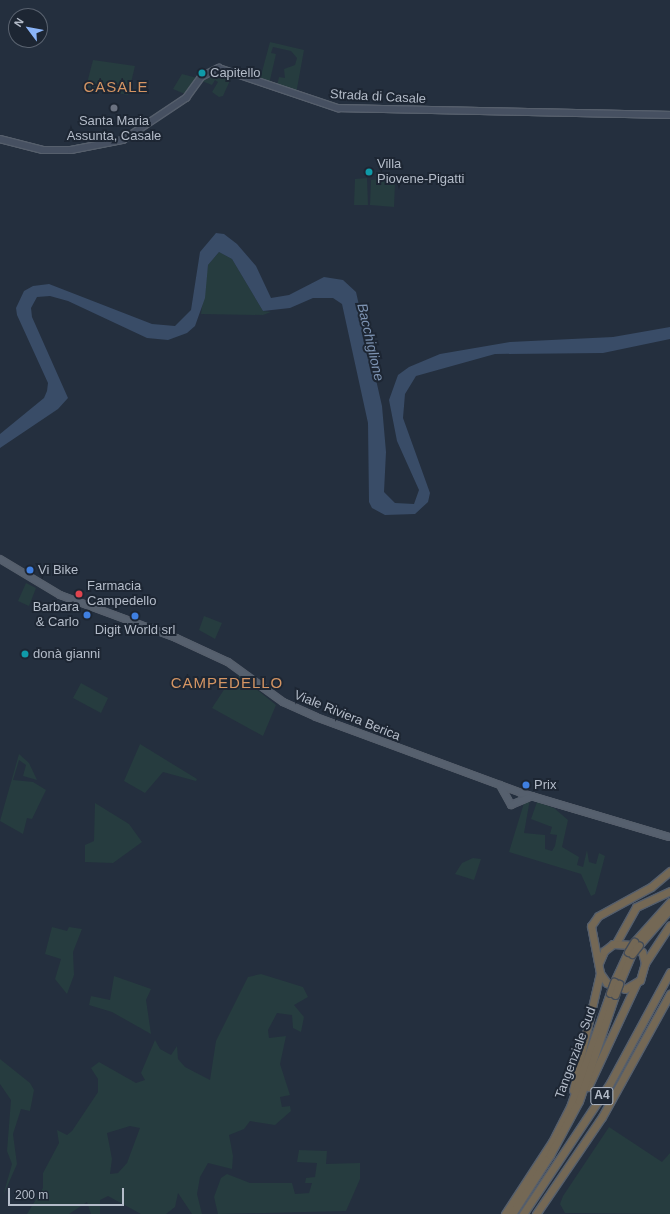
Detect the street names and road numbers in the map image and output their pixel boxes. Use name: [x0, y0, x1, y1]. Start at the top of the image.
street label: Strada di Casale: [330, 87, 426, 107]
street label: Viale Riviera Berica: [292, 688, 402, 744]
street label: Tangenziale Sud: [552, 1005, 600, 1101]
road number: A4: [590, 1086, 614, 1106]

